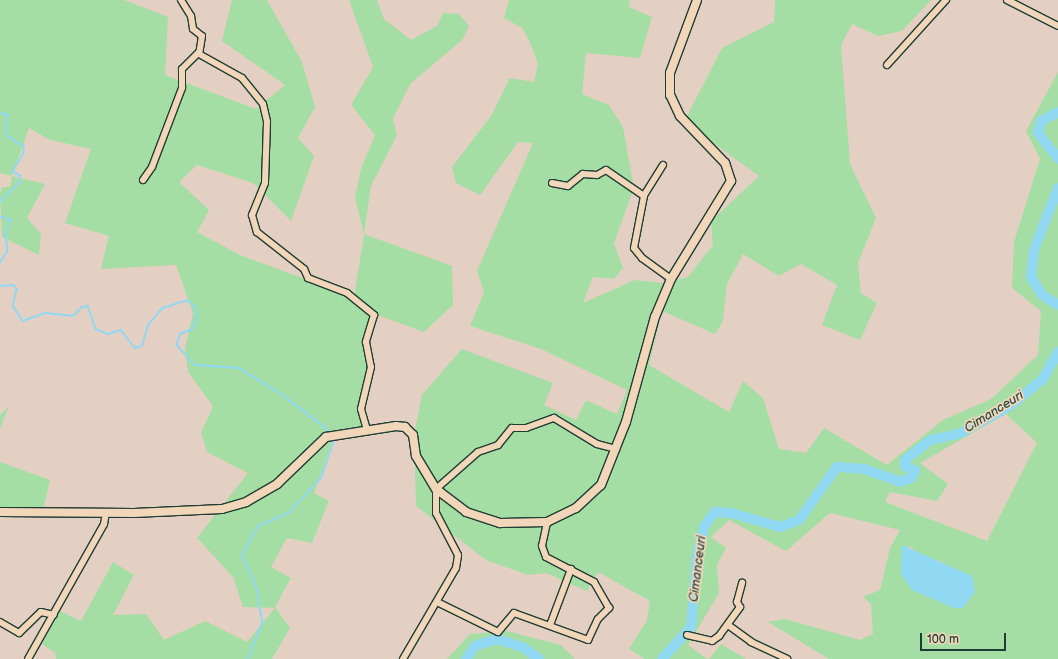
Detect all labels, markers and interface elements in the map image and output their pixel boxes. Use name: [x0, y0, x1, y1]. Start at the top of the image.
water label: Cimanceuri: [962, 388, 1026, 436]
water label: Cimanceuri: [686, 535, 710, 603]
scale bar: [922, 625, 1008, 651]
text: 100 m: [927, 632, 959, 647]

